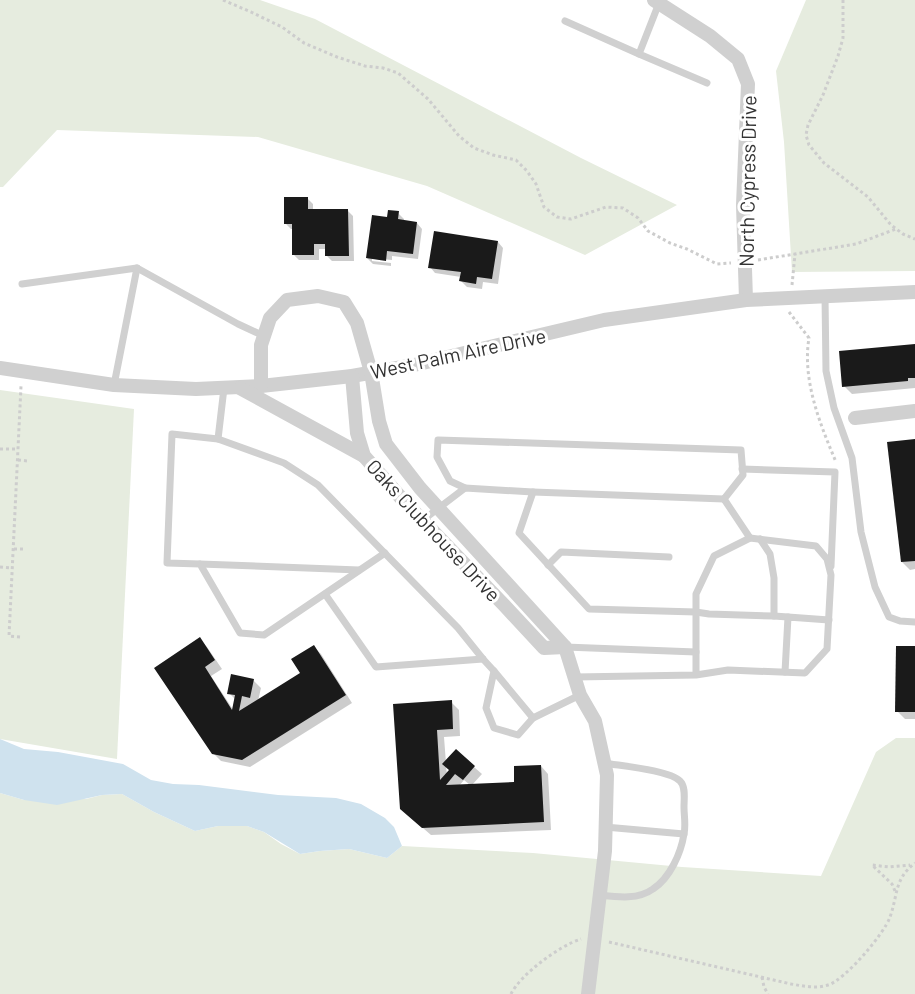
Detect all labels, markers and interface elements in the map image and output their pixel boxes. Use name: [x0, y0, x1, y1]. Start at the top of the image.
street label: North Cypress Drive: [734, 95, 760, 267]
street label: West Palm Aire Drive: [368, 323, 548, 383]
street label: Oaks Clubhouse Drive: [362, 454, 506, 606]

